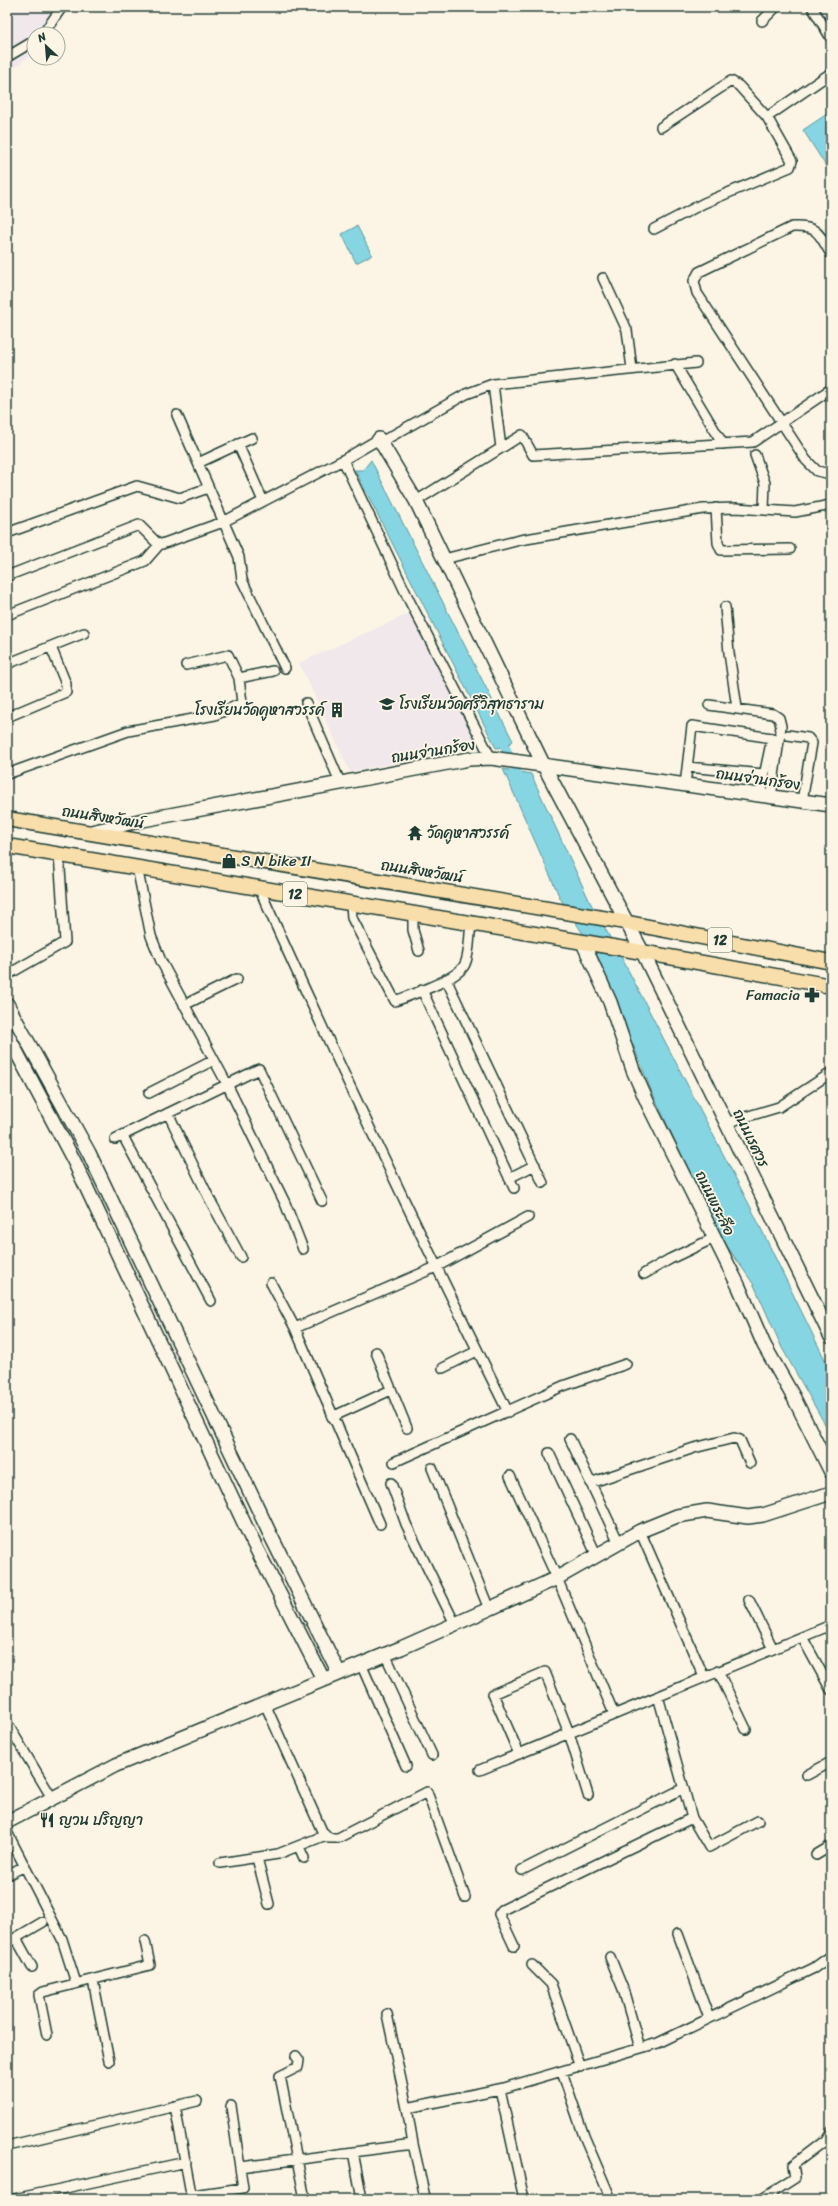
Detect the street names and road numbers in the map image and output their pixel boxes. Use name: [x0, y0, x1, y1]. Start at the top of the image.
street label: ถนนจ่านกร้อง: [389, 732, 477, 770]
street label: ถนนจ่านกร้อง: [714, 760, 802, 798]
street label: ถนนสิงหวัฒน์: [60, 798, 149, 837]
street label: ถนนสิงหวัฒน์: [379, 852, 468, 891]
road number: 12: [283, 882, 307, 906]
road number: 12: [708, 928, 732, 952]
street label: ถนนเรศวร: [726, 1104, 777, 1173]
street label: ถนนพระลือ: [688, 1166, 742, 1240]

